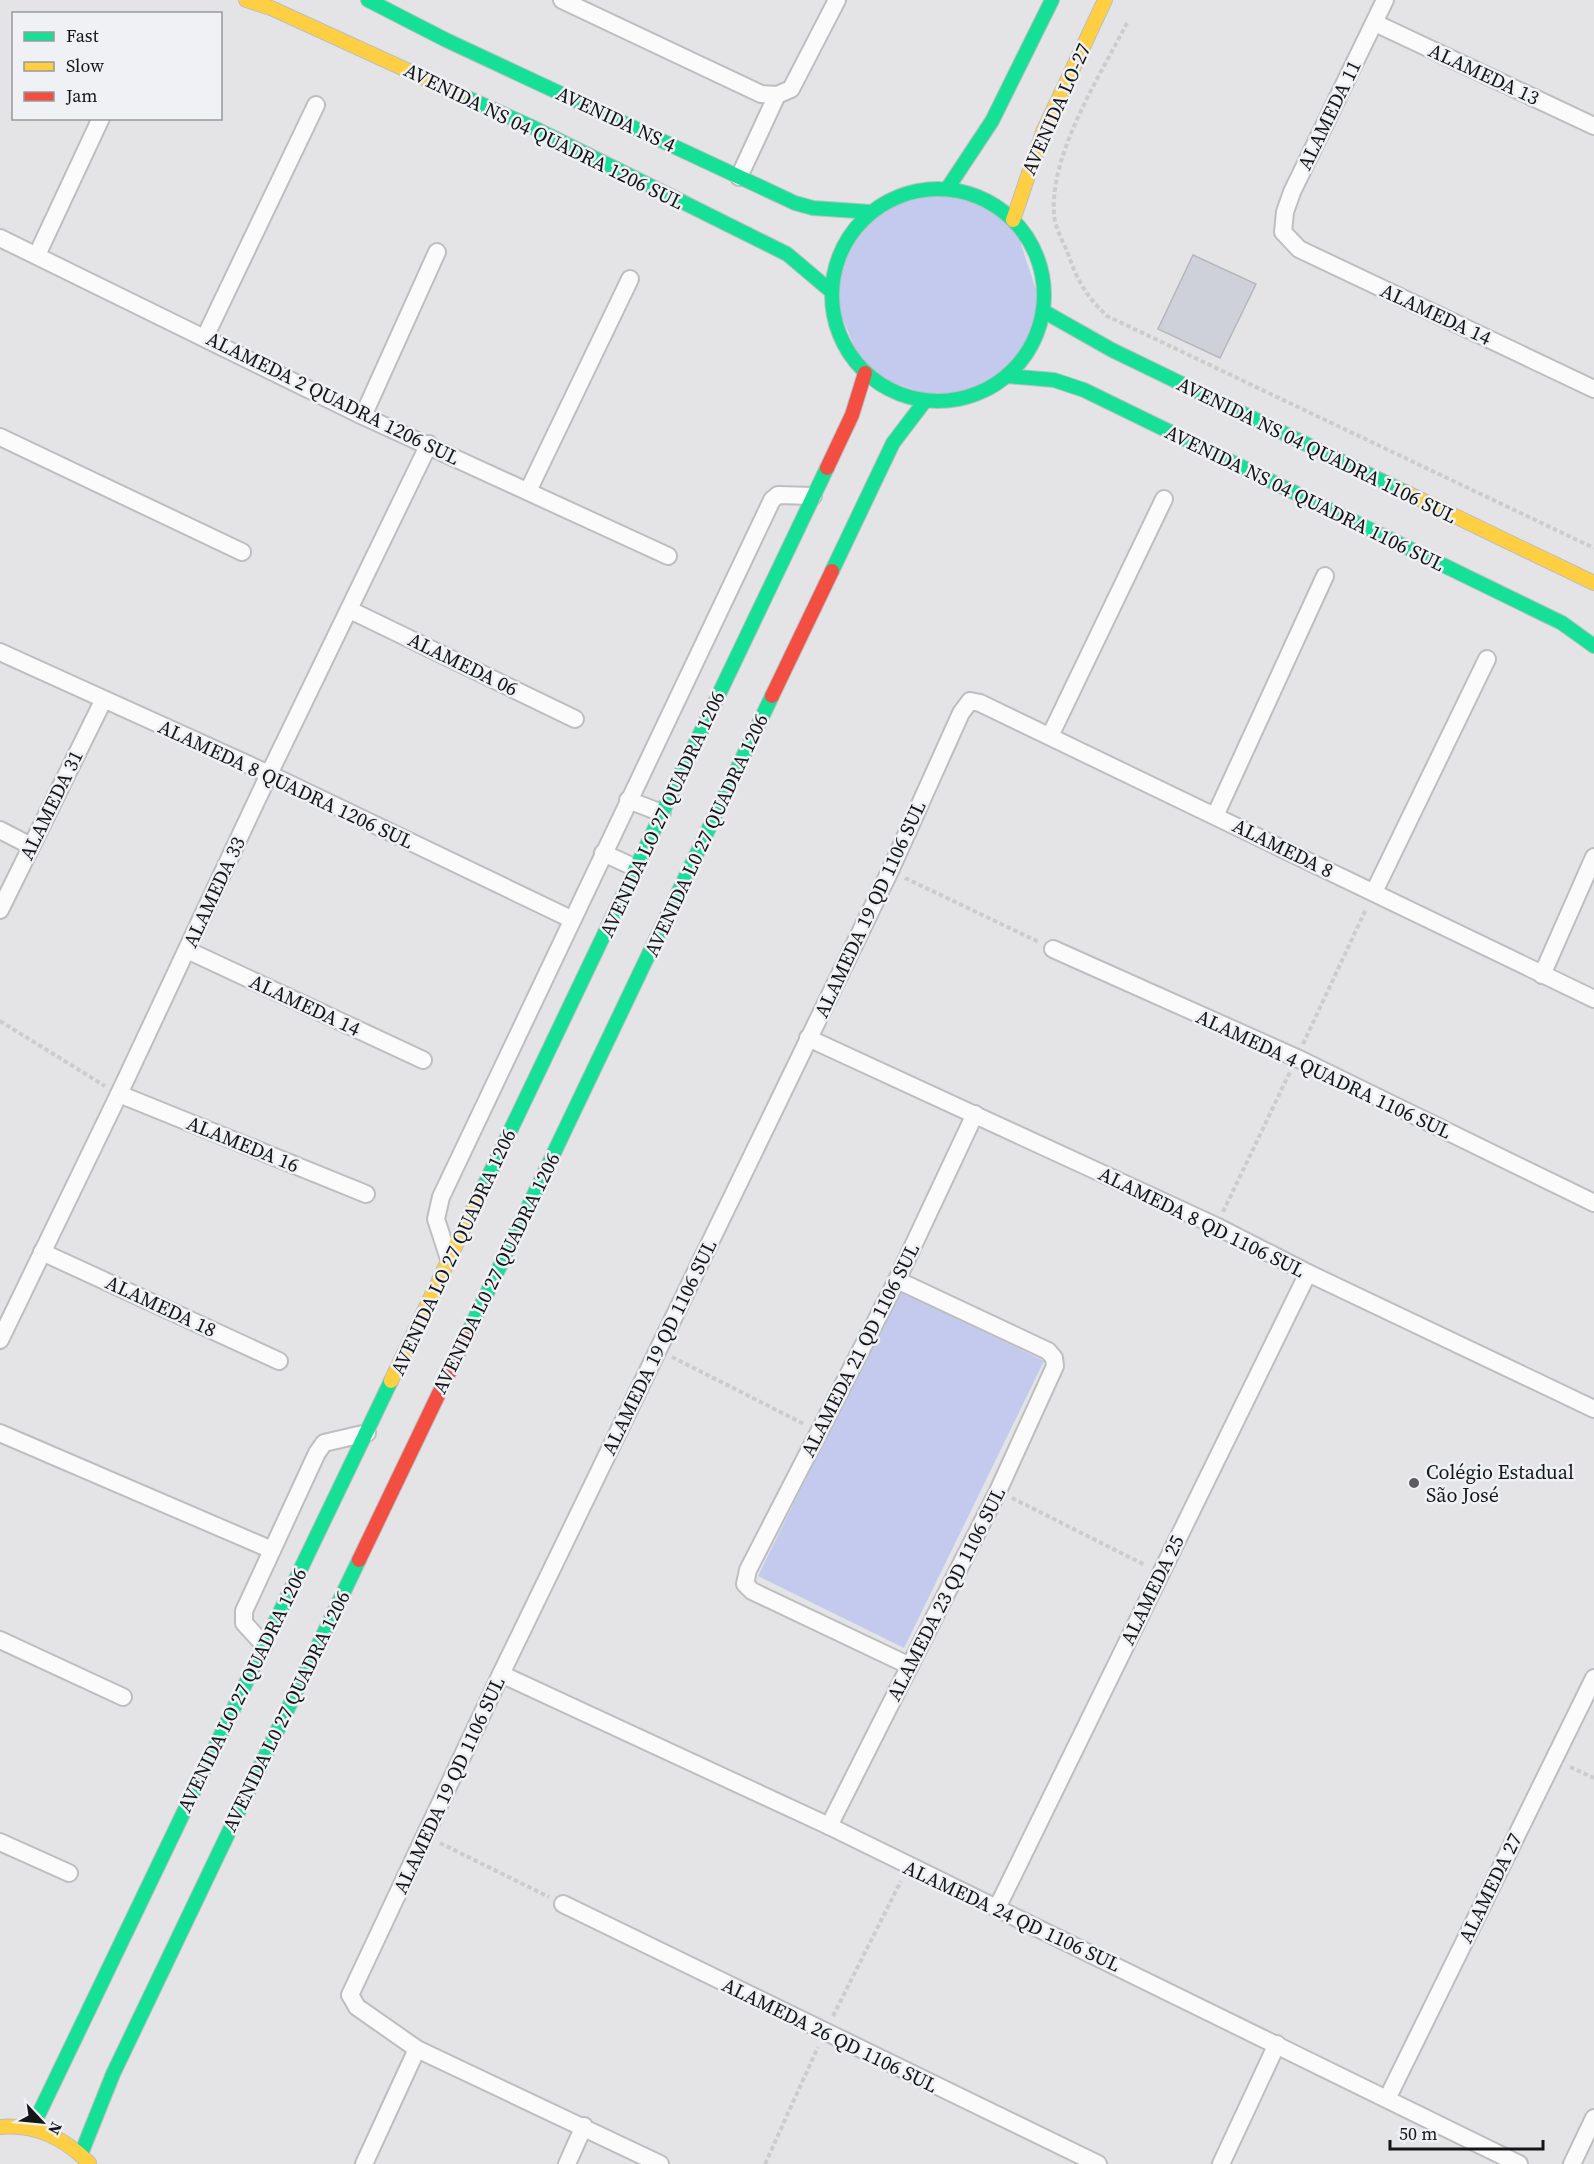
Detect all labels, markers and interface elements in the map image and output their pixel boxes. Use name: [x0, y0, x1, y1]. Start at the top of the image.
legend: [12, 12, 222, 120]
text: Fast: [66, 23, 99, 48]
street label: ALAMEDA 13: [1424, 36, 1544, 112]
street label: AVENIDA LO-27: [1014, 39, 1098, 179]
text: Slow: [66, 53, 104, 78]
street label: ALAMEDA 11: [1290, 55, 1368, 175]
street label: AVENIDA NS 04 QUADRA 1206 SUL: [399, 56, 689, 216]
street label: AVENIDA NS 4: [552, 79, 680, 159]
text: Jam: [65, 83, 98, 108]
street label: ALAMEDA 14: [1376, 276, 1496, 352]
street label: ALAMEDA 2 QUADRA 1206 SUL: [202, 324, 464, 472]
street label: AVENIDA NS 04 QUADRA 1106 SUL: [1173, 372, 1461, 528]
street label: AVENIDA NS 04 QUADRA 1106 SUL: [1161, 420, 1449, 576]
street label: ALAMEDA 06: [403, 625, 523, 703]
street label: AVENIDA LO 27 QUADRA 1206: [593, 686, 731, 942]
street label: AVENIDA L0 27 QUADRA 1206: [637, 709, 775, 961]
street label: ALAMEDA 8 QUADRA 1206 SUL: [154, 712, 418, 856]
street label: ALAMEDA 31: [12, 745, 90, 865]
street label: ALAMEDA 19 QD 1106 SUL: [807, 796, 933, 1022]
street label: ALAMEDA 8: [1228, 811, 1338, 885]
street label: ALAMEDA 33: [176, 832, 252, 952]
street label: ALAMEDA 14: [245, 967, 365, 1043]
street label: ALAMEDA 4 QUADRA 1106 SUL: [1192, 1002, 1456, 1146]
street label: ALAMEDA 16: [183, 1109, 303, 1179]
street label: AVENIDA LO 27 QUADRA 1206: [384, 1124, 522, 1380]
street label: AVENIDA L0 27 QUADRA 1206: [425, 1148, 567, 1398]
street label: ALAMEDA 8 QD 1106 SUL: [1094, 1160, 1310, 1284]
street label: ALAMEDA 19 QD 1106 SUL: [595, 1234, 723, 1459]
street label: ALAMEDA 21 QD 1106 SUL: [794, 1238, 926, 1462]
street label: ALAMEDA 18: [101, 1268, 221, 1344]
place label: Colégio Estadual São José: [1426, 1458, 1574, 1509]
marker: Colégio Estadual São José: [1407, 1476, 1421, 1490]
street label: ALAMEDA 23 QD 1106 SUL: [880, 1482, 1012, 1706]
street label: ALAMEDA 25: [1113, 1530, 1191, 1650]
street label: AVENIDA LO 27 QUADRA 1206: [170, 1563, 314, 1817]
street label: AVENIDA L0 27 QUADRA 1206: [215, 1586, 357, 1836]
street label: ALAMEDA 19 QD 1106 SUL: [386, 1672, 512, 1898]
street label: ALAMEDA 27: [1451, 1828, 1529, 1948]
street label: ALAMEDA 24 QD 1106 SUL: [899, 1853, 1125, 1979]
street label: ALAMEDA 26 QD 1106 SUL: [718, 1971, 943, 2099]
north arrow: [12, 2092, 72, 2152]
scale bar: [1390, 2113, 1543, 2151]
text: N: [43, 2119, 68, 2139]
text: 50 m: [1399, 2121, 1437, 2146]

